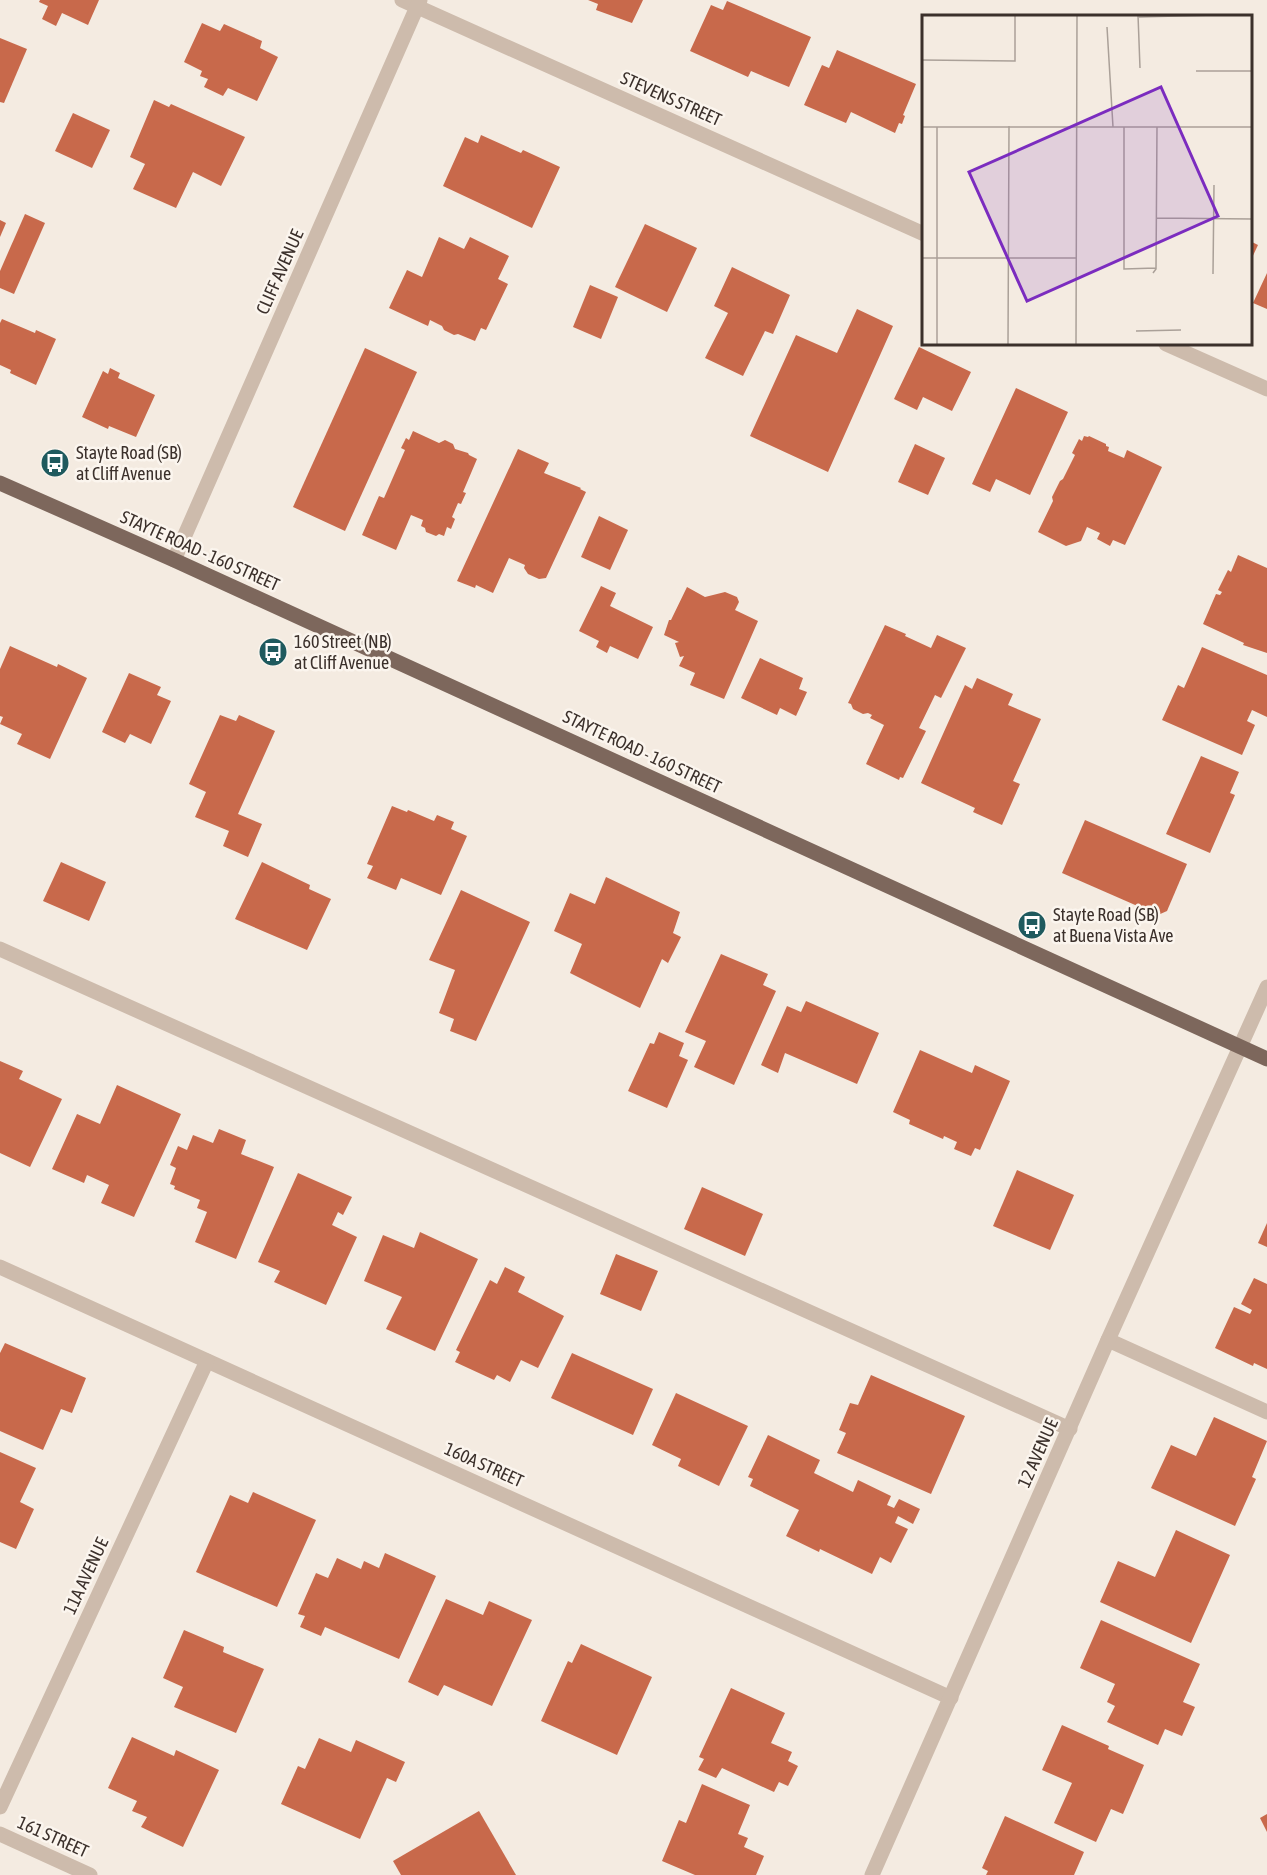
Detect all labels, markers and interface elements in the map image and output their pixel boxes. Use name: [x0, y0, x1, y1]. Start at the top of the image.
inset map: [922, 15, 1252, 345]
street label: STEVENS STREET: [618, 67, 725, 130]
street label: CLIFF AVENUE: [252, 226, 308, 317]
place label: Stayte Road (SB) at Cliff Avenue: [76, 442, 182, 484]
bus stop icon: Stayte Road (SB) at Cliff Avenue: [39, 447, 71, 479]
street label: STAYTE ROAD - 160 STREET: [117, 506, 283, 595]
place label: 160 Street (NB) at Cliff Avenue: [294, 631, 392, 673]
bus stop icon: 160 Street (NB) at Cliff Avenue: [257, 636, 289, 668]
street label: STAYTE ROAD - 160 STREET: [560, 706, 725, 797]
place label: Stayte Road (SB) at Buena Vista Ave: [1053, 904, 1174, 946]
bus stop icon: Stayte Road (SB) at Buena Vista Ave: [1016, 909, 1048, 941]
street label: 12 AVENUE: [1013, 1415, 1062, 1491]
street label: 160A STREET: [441, 1438, 527, 1491]
street label: 11A AVENUE: [59, 1534, 113, 1617]
street label: 161 STREET: [14, 1812, 92, 1862]

